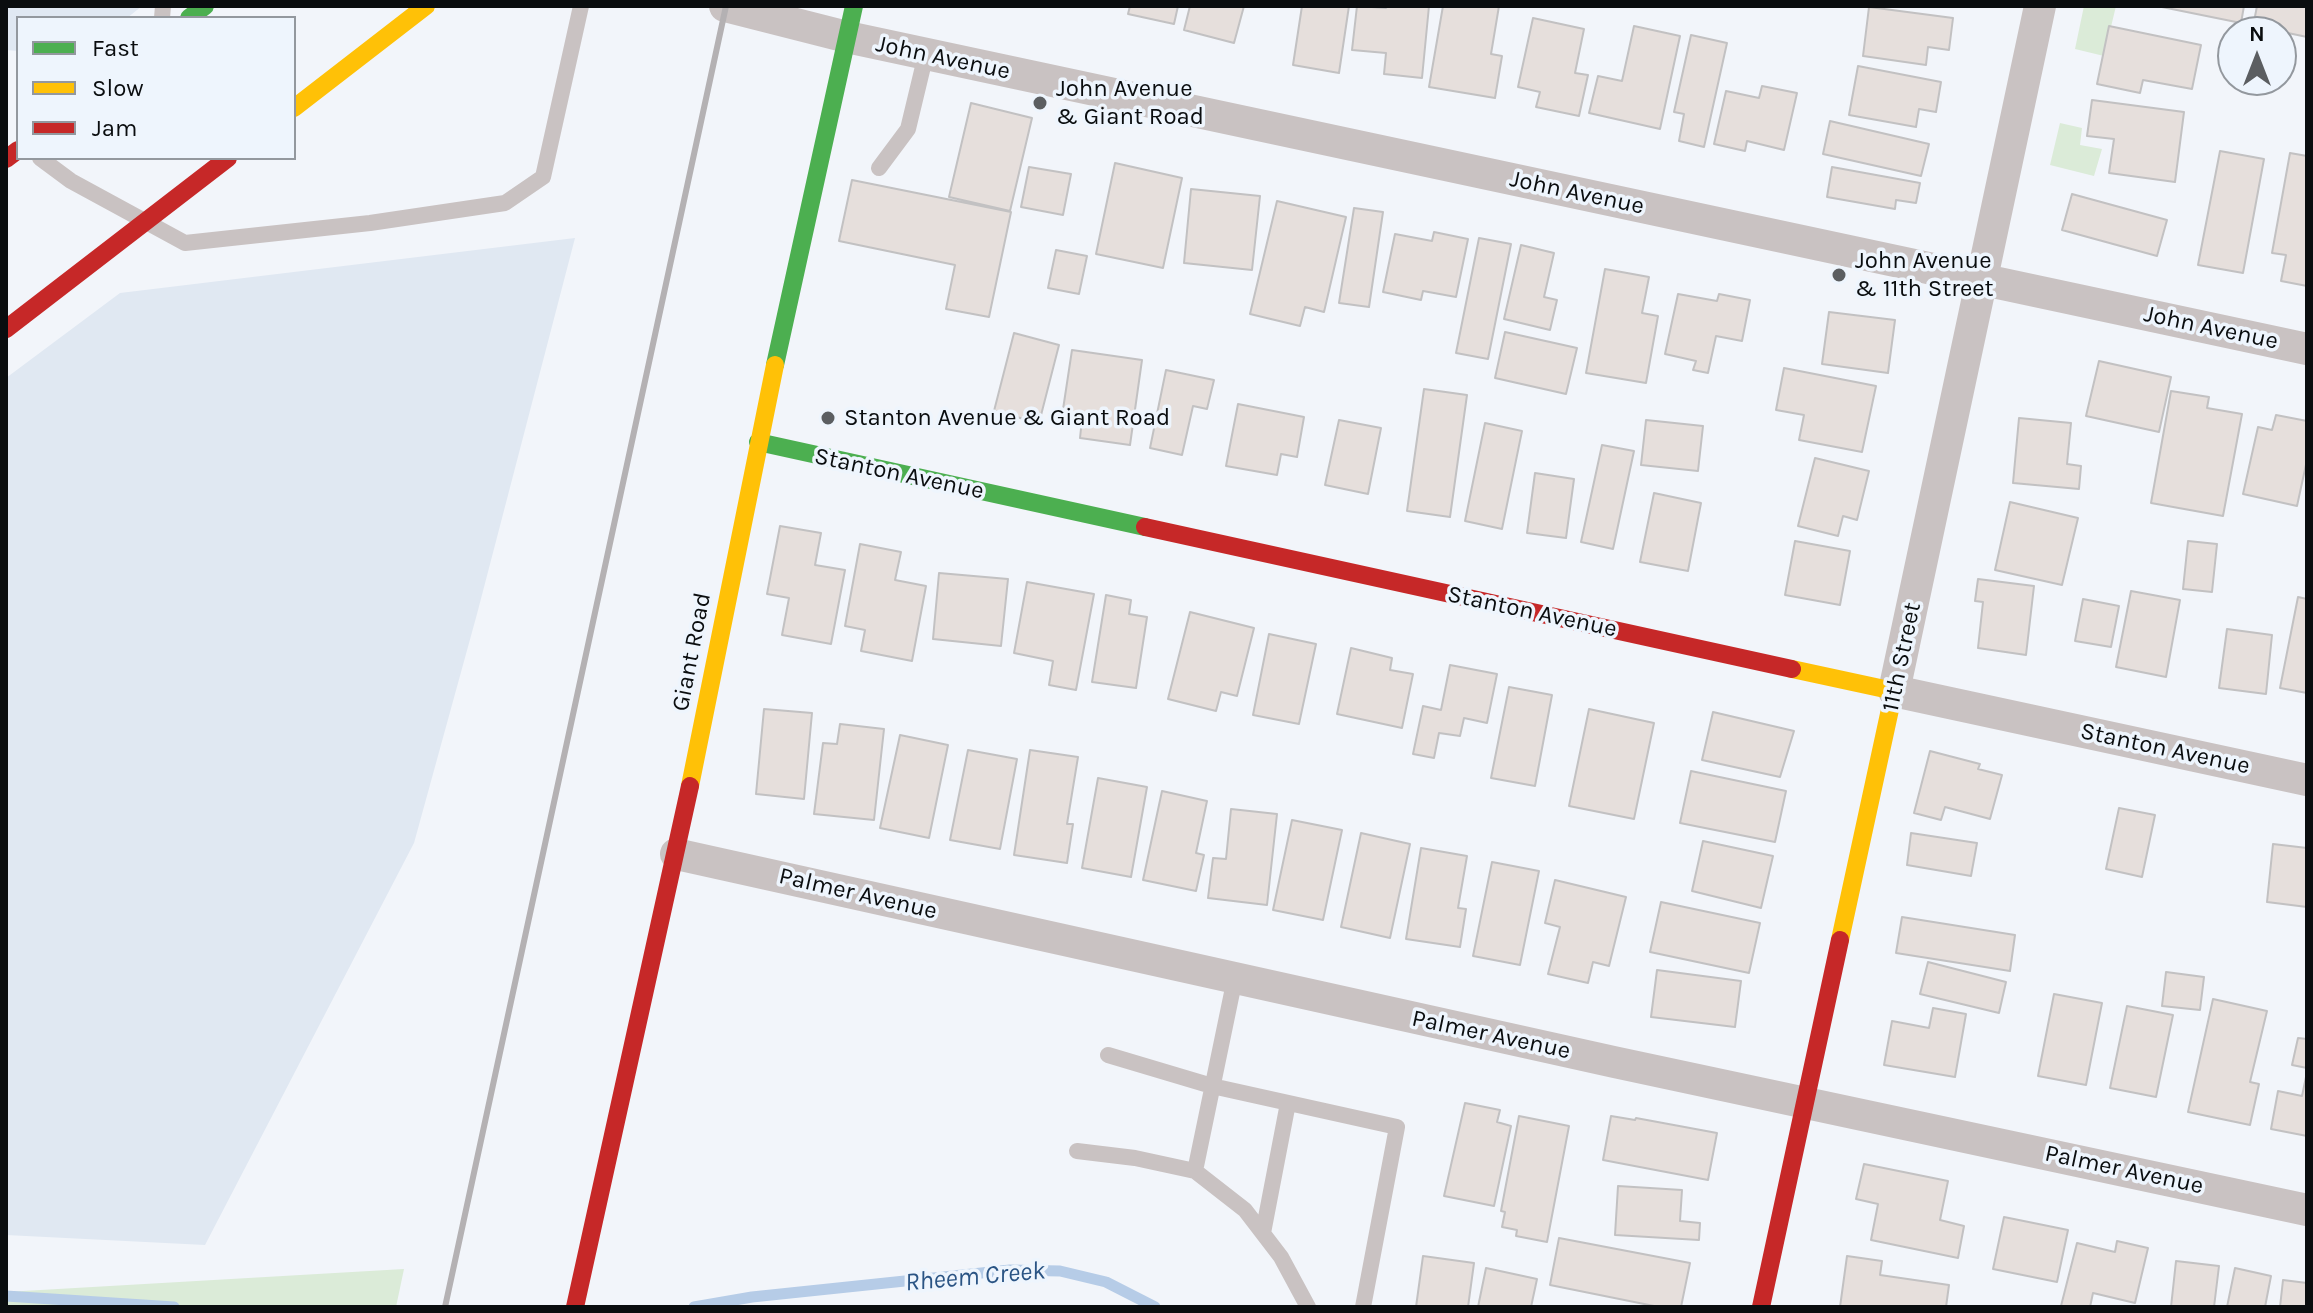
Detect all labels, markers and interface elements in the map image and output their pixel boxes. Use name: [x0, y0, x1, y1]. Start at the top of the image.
legend: [16, 16, 296, 160]
north arrow: [2217, 16, 2297, 96]
text: N: [2249, 21, 2265, 47]
street label: John Avenue: [873, 30, 1013, 86]
text: Fast: [92, 34, 139, 62]
text: Slow: [92, 74, 144, 102]
place label: John Avenue & Giant Road: [1056, 75, 1204, 131]
marker: John Avenue & Giant Road: [1031, 94, 1049, 112]
text: Jam: [92, 114, 137, 142]
street label: John Avenue: [1507, 165, 1647, 221]
place label: John Avenue & 11th Street: [1855, 247, 1994, 303]
marker: John Avenue & 11th Street: [1830, 266, 1848, 284]
street label: John Avenue: [2141, 300, 2281, 356]
place label: Stanton Avenue & Giant Road: [844, 404, 1170, 432]
marker: Stanton Avenue & Giant Road: [819, 409, 837, 427]
street label: Stanton Avenue: [812, 442, 986, 506]
street label: Stanton Avenue: [1445, 580, 1619, 644]
street label: Giant Road: [666, 590, 718, 714]
street label: 11th Street: [1876, 600, 1928, 714]
street label: Stanton Avenue: [2078, 717, 2252, 781]
street label: Palmer Avenue: [776, 862, 940, 926]
street label: Palmer Avenue: [1409, 1004, 1573, 1066]
street label: Palmer Avenue: [2042, 1139, 2206, 1201]
water label: Rheem Creek: [904, 1255, 1046, 1299]

